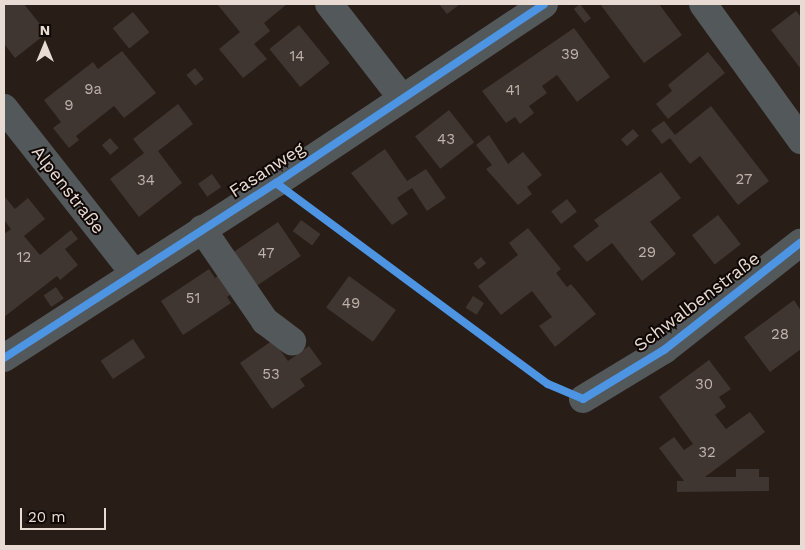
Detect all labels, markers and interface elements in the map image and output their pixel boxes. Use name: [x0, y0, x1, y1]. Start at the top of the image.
north arrow: [20, 20, 70, 70]
text: N: [40, 22, 50, 38]
house number: 39: [561, 46, 579, 64]
house number: 14: [289, 48, 305, 66]
house number: 9a: [84, 81, 102, 99]
house number: 41: [506, 82, 520, 100]
house number: 9: [64, 97, 74, 115]
house number: 43: [437, 131, 455, 149]
street label: Fasanweg: [225, 138, 309, 202]
street label: Alpenstraße: [27, 142, 109, 238]
house number: 27: [736, 171, 752, 189]
house number: 34: [137, 172, 155, 190]
house number: 29: [638, 244, 656, 262]
house number: 47: [258, 245, 274, 263]
street label: Schwalbenstraße: [630, 248, 764, 356]
house number: 12: [17, 249, 31, 267]
house number: 51: [186, 290, 200, 308]
house number: 49: [342, 295, 360, 313]
house number: 28: [771, 326, 789, 344]
house number: 53: [262, 366, 280, 384]
house number: 30: [695, 376, 713, 394]
house number: 32: [698, 444, 716, 462]
scale bar: [22, 498, 109, 530]
text: 20 m: [28, 508, 66, 526]

